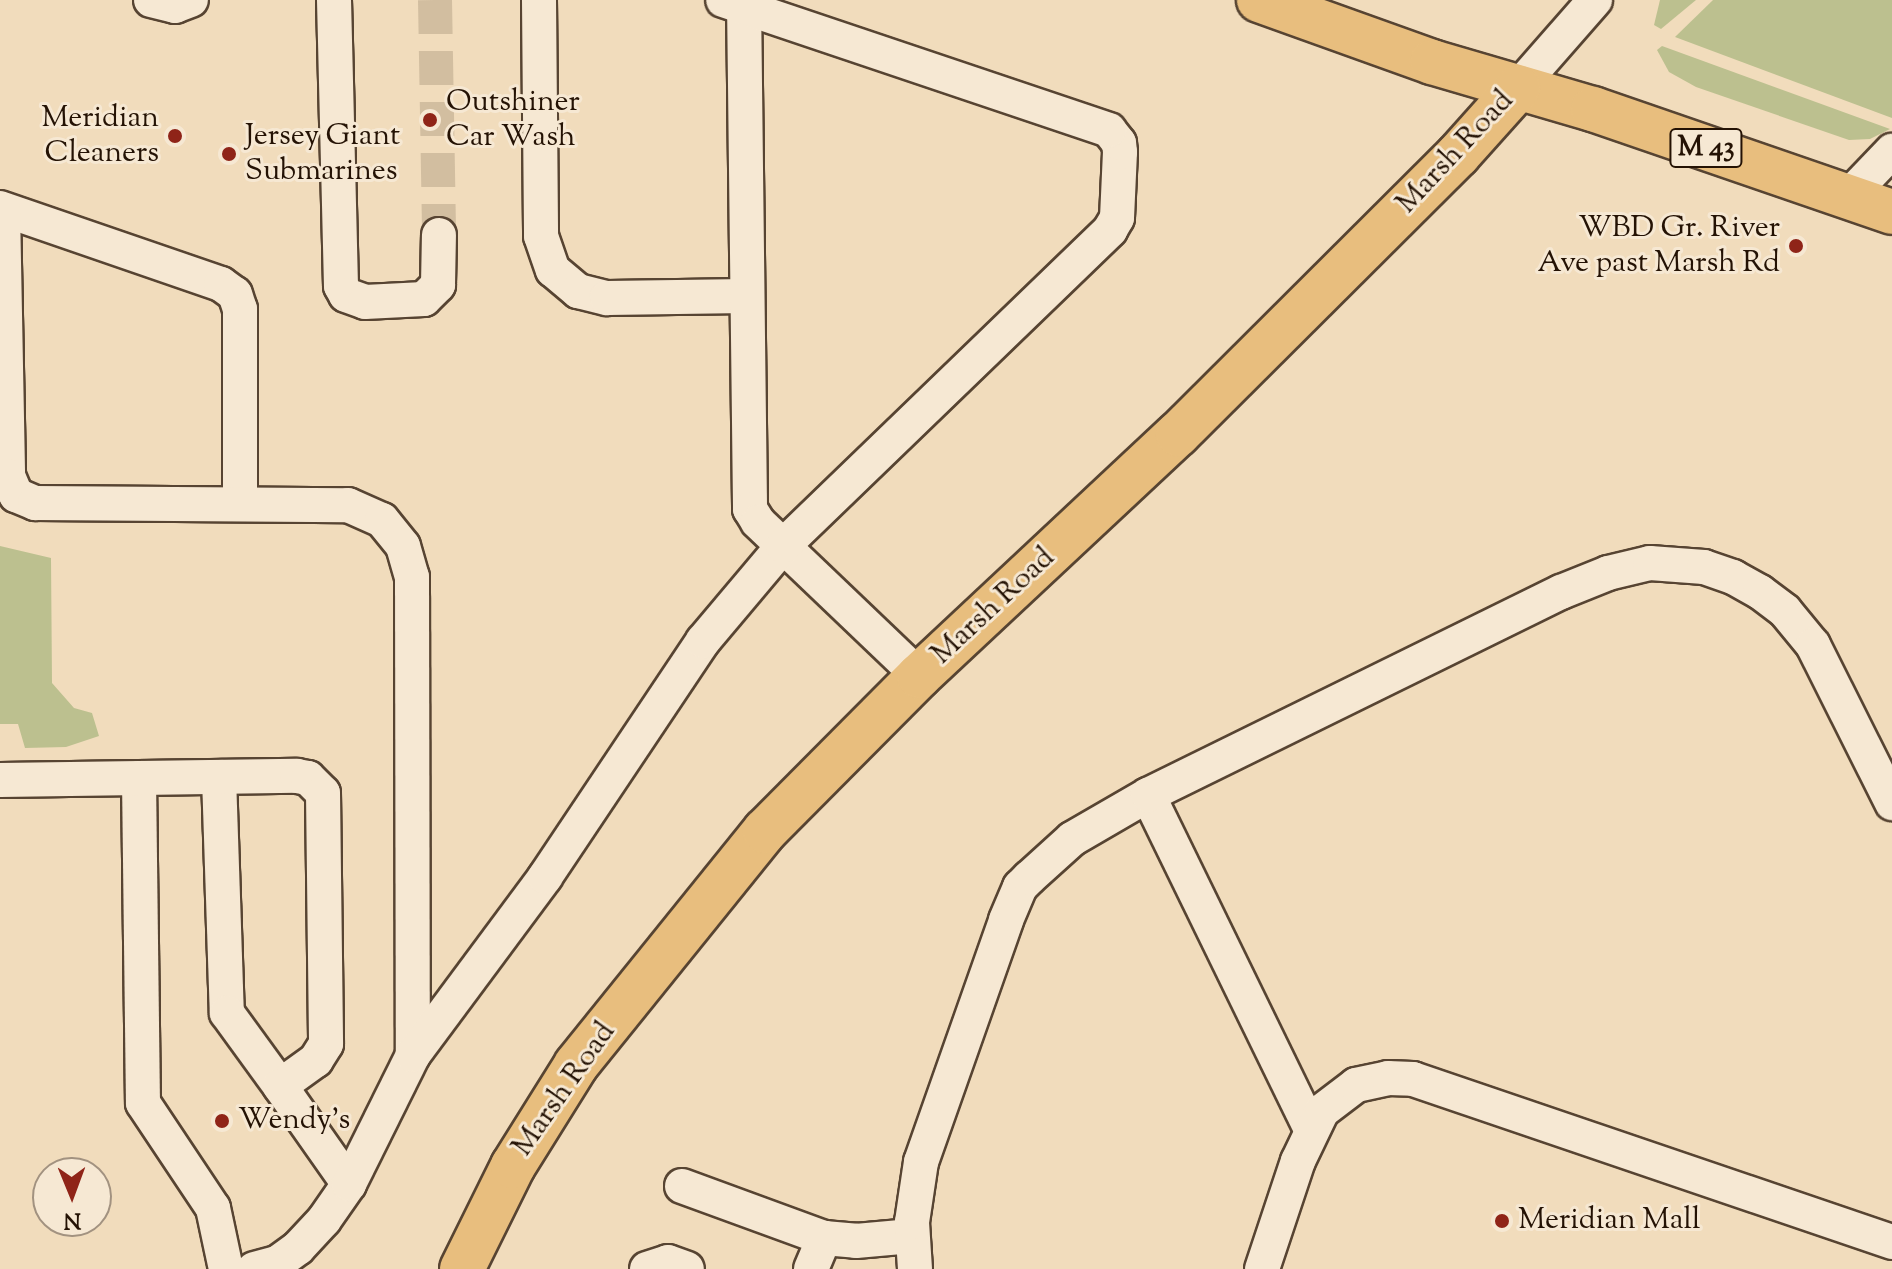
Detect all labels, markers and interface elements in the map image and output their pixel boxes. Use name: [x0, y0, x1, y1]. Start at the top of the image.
street label: Marsh Road: [1390, 84, 1522, 222]
place label: Outshiner Car Wash: [446, 85, 580, 156]
place label: Meridian Cleaners: [41, 101, 159, 172]
marker: Outshiner Car Wash: [421, 111, 439, 129]
place label: Jersey Giant Submarines: [245, 119, 400, 190]
road number: M 43: [1668, 124, 1744, 172]
marker: Meridian Cleaners: [166, 127, 184, 145]
marker: Jersey Giant Submarines: [220, 145, 238, 163]
place label: WBD Gr. River Ave past Marsh Rd: [1538, 211, 1780, 282]
marker: WBD Gr. River Ave past Marsh Rd: [1787, 237, 1805, 255]
street label: Marsh Road: [925, 541, 1063, 673]
street label: Marsh Road: [506, 1016, 624, 1164]
place label: Wendy's: [238, 1103, 350, 1139]
marker: Wendy's: [213, 1112, 231, 1130]
north arrow: [32, 1157, 112, 1237]
text: N: [63, 1203, 81, 1235]
place label: Meridian Mall: [1518, 1203, 1700, 1239]
marker: Meridian Mall: [1493, 1212, 1511, 1230]

